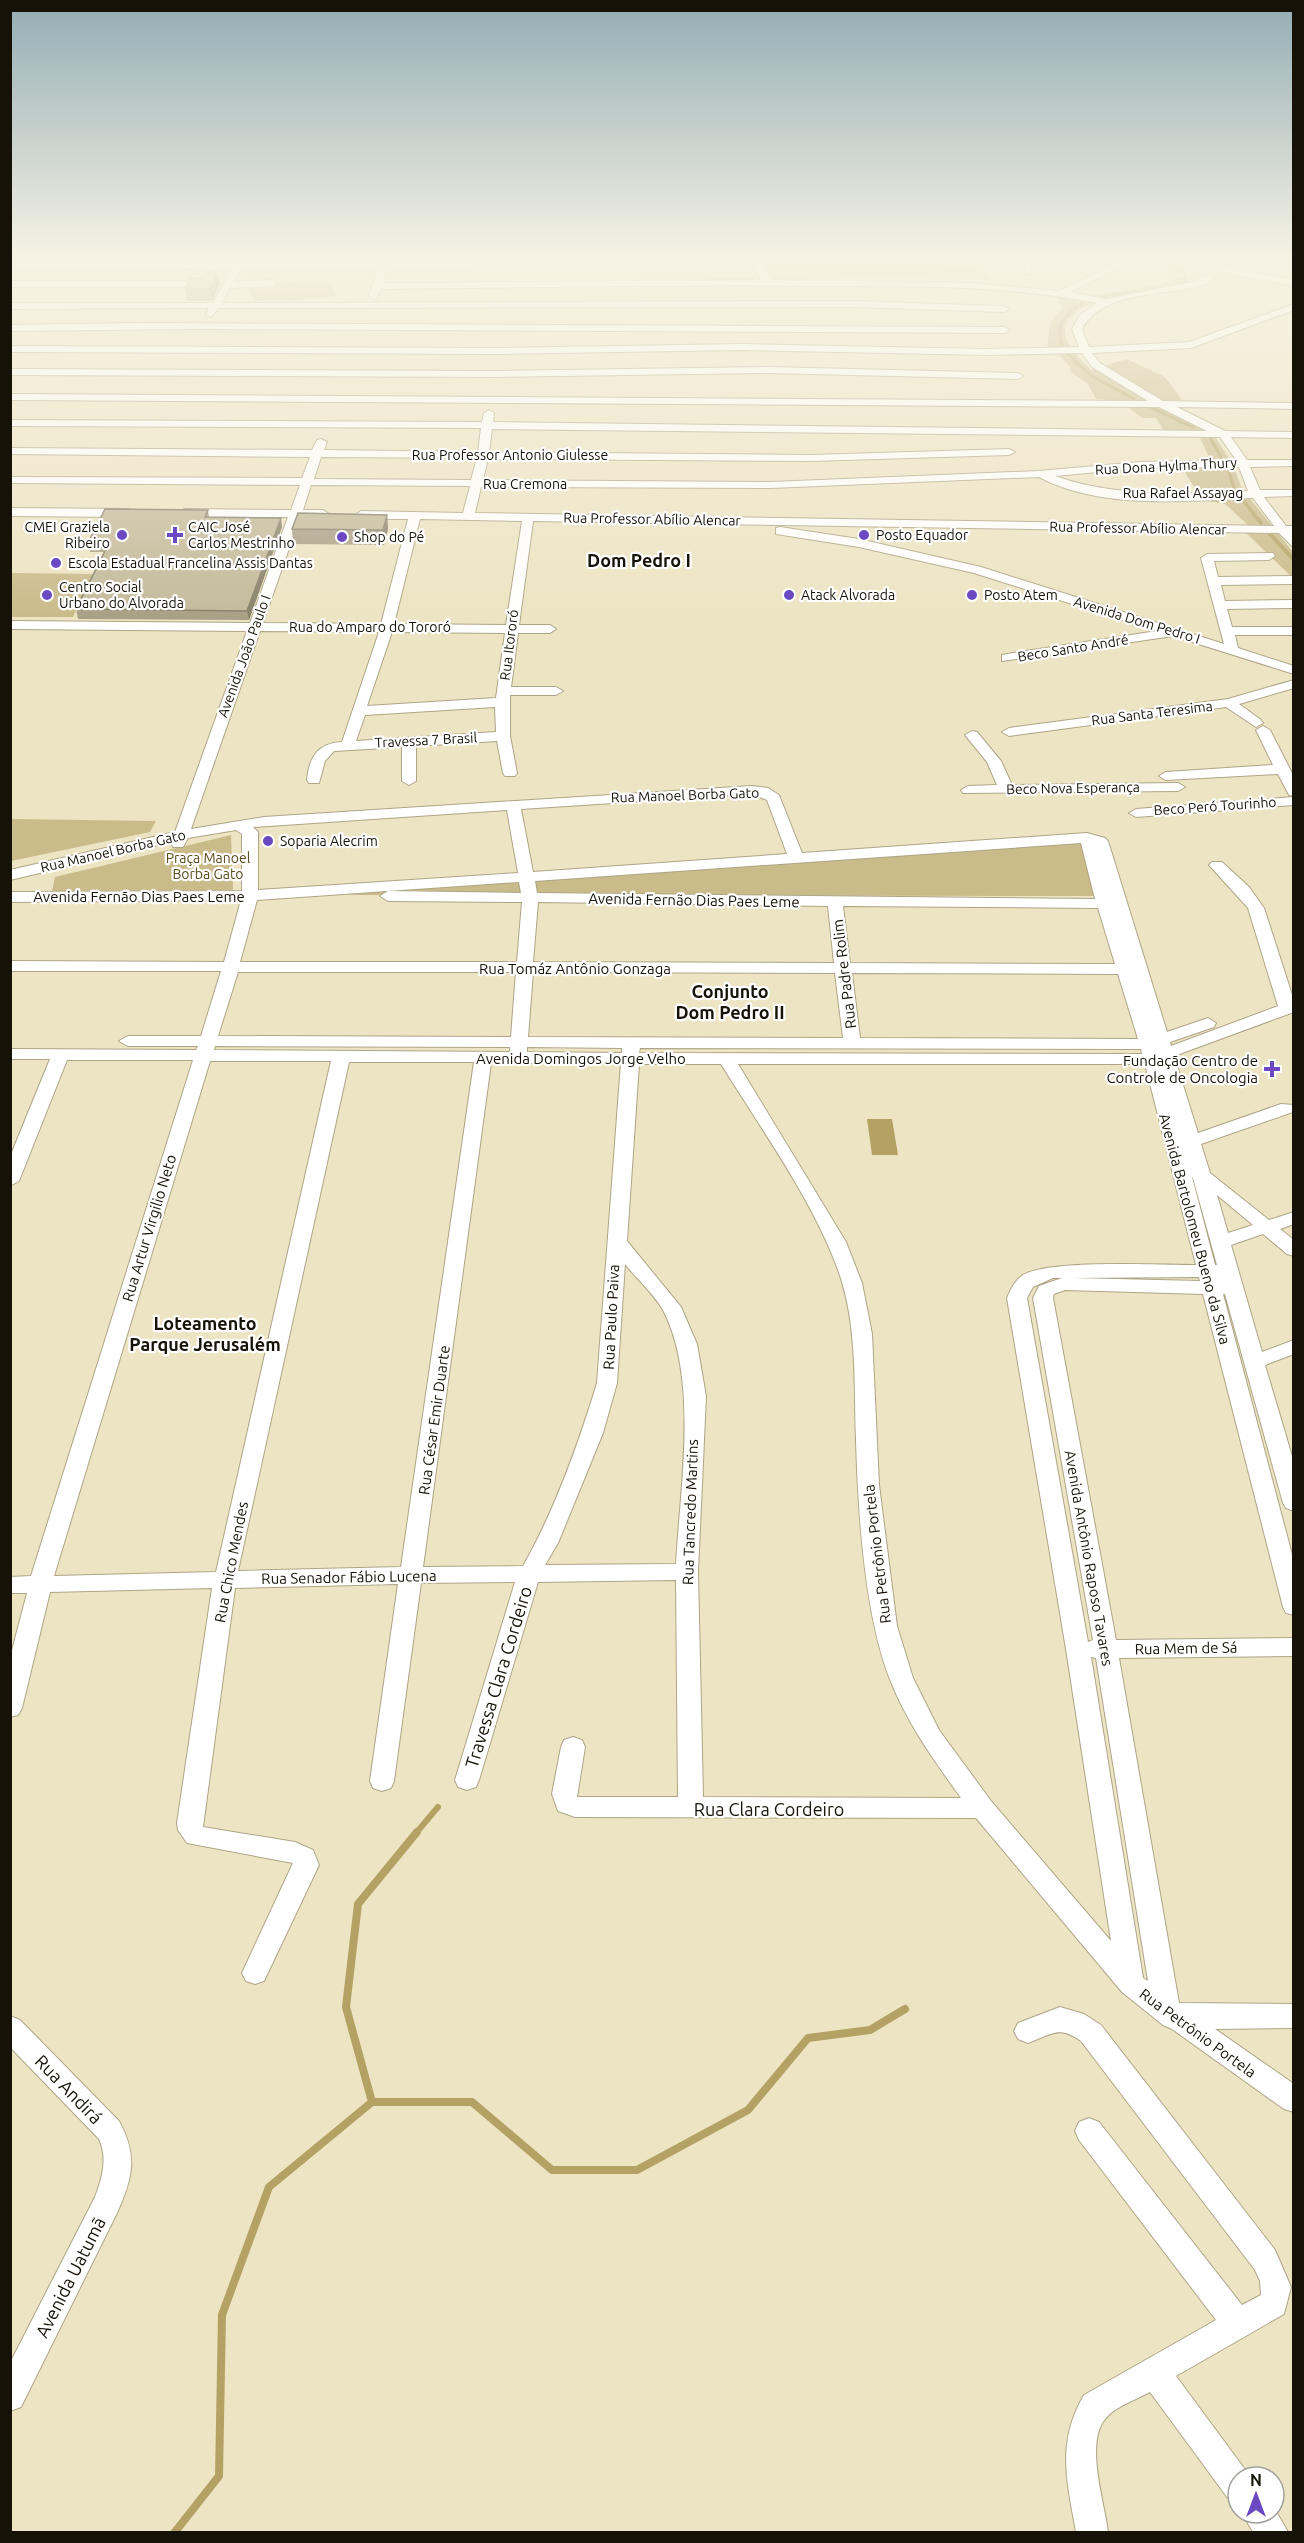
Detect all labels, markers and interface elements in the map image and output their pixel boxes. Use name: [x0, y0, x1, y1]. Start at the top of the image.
street label: Rua Professor Antonio Giulesse: [412, 447, 608, 463]
street label: Rua Dona Hylma Thury: [1094, 454, 1238, 478]
street label: Rua Cremona: [483, 476, 567, 492]
street label: Rua Rafael Assayag: [1123, 485, 1243, 501]
street label: Rua Professor Abílio Alencar: [563, 509, 742, 529]
street label: Rua Professor Abílio Alencar: [1049, 518, 1228, 538]
place label: CMEI Graziela Ribeiro: [24, 519, 110, 551]
place label: CAIC José Carlos Mestrinho: [188, 519, 295, 551]
marker: CAIC José Carlos Mestrinho: [166, 526, 184, 544]
place label: Posto Equador: [876, 527, 969, 543]
marker: CMEI Graziela Ribeiro: [115, 528, 129, 542]
marker: Posto Equador: [857, 528, 871, 542]
place label: Shop do Pé: [354, 529, 424, 545]
marker: Shop do Pé: [335, 530, 349, 544]
district label: Dom Pedro I: [587, 550, 691, 570]
place label: Escola Estadual Francelina Assis Dantas: [68, 555, 313, 571]
marker: Escola Estadual Francelina Assis Dantas: [49, 556, 63, 570]
place label: Centro Social Urbano do Alvorada: [59, 579, 184, 611]
place label: Atack Alvorada: [801, 587, 895, 603]
place label: Posto Atem: [984, 587, 1058, 603]
marker: Centro Social Urbano do Alvorada: [40, 588, 54, 602]
marker: Atack Alvorada: [782, 588, 796, 602]
marker: Posto Atem: [965, 588, 979, 602]
street label: Avenida João Paulo I: [214, 593, 274, 719]
street label: Avenida Dom Pedro I: [1072, 593, 1202, 647]
street label: Rua Itororó: [497, 609, 521, 681]
street label: Rua do Amparo do Tororó: [289, 619, 451, 635]
street label: Beco Santo André: [1016, 631, 1130, 665]
street label: Rua Santa Teresima: [1090, 698, 1214, 728]
street label: Travessa 7 Brasil: [374, 729, 478, 751]
street label: Beco Nova Esperança: [1006, 779, 1140, 797]
street label: Rua Manoel Borba Gato: [611, 784, 759, 806]
street label: Beco Peró Tourinho: [1153, 794, 1277, 818]
street label: Rua Manoel Borba Gato: [39, 827, 187, 875]
place label: Soparia Alecrim: [280, 833, 378, 849]
marker: Soparia Alecrim: [261, 834, 275, 848]
park label: Praça Manoel Borba Gato: [166, 850, 251, 882]
street label: Avenida Fernão Dias Paes Leme: [33, 888, 245, 905]
street label: Avenida Fernão Dias Paes Leme: [588, 890, 800, 910]
street label: Rua Padre Rolim: [829, 918, 859, 1030]
street label: Rua Tomáz Antônio Gonzaga: [479, 960, 671, 977]
district label: Conjunto Dom Pedro II: [675, 981, 785, 1022]
street label: Avenida Domingos Jorge Velho: [476, 1050, 686, 1067]
place label: Fundação Centro de Controle de Oncologia: [1106, 1052, 1258, 1086]
marker: Fundação Centro de Controle de Oncologia: [1263, 1060, 1281, 1078]
street label: Avenida Bartolomeu Bueno da Silva: [1156, 1112, 1234, 1346]
street label: Rua Artur Virgilio Neto: [118, 1152, 180, 1304]
street label: Rua Paulo Paiva: [600, 1264, 622, 1370]
district label: Loteamento Parque Jerusalém: [129, 1313, 281, 1354]
street label: Rua César Emir Duarte: [415, 1344, 453, 1496]
street label: Rua Tancredo Martins: [679, 1439, 701, 1585]
street label: Avenida Antônio Raposo Tavares: [1062, 1449, 1116, 1667]
street label: Rua Petrônio Portela: [860, 1484, 894, 1624]
street label: Rua Chico Mendes: [211, 1500, 251, 1624]
street label: Rua Senador Fábio Lucena: [261, 1567, 437, 1587]
street label: Travessa Clara Cordeiro: [461, 1584, 535, 1770]
street label: Rua Mem de Sá: [1134, 1639, 1238, 1657]
street label: Rua Clara Cordeiro: [694, 1799, 844, 1819]
street label: Rua Petrônio Portela: [1136, 1985, 1260, 2081]
street label: Rua Andirá: [31, 2050, 107, 2128]
street label: Avenida Uatumã: [31, 2213, 109, 2341]
north arrow: [1226, 2465, 1286, 2525]
text: N: [1250, 2471, 1262, 2489]

